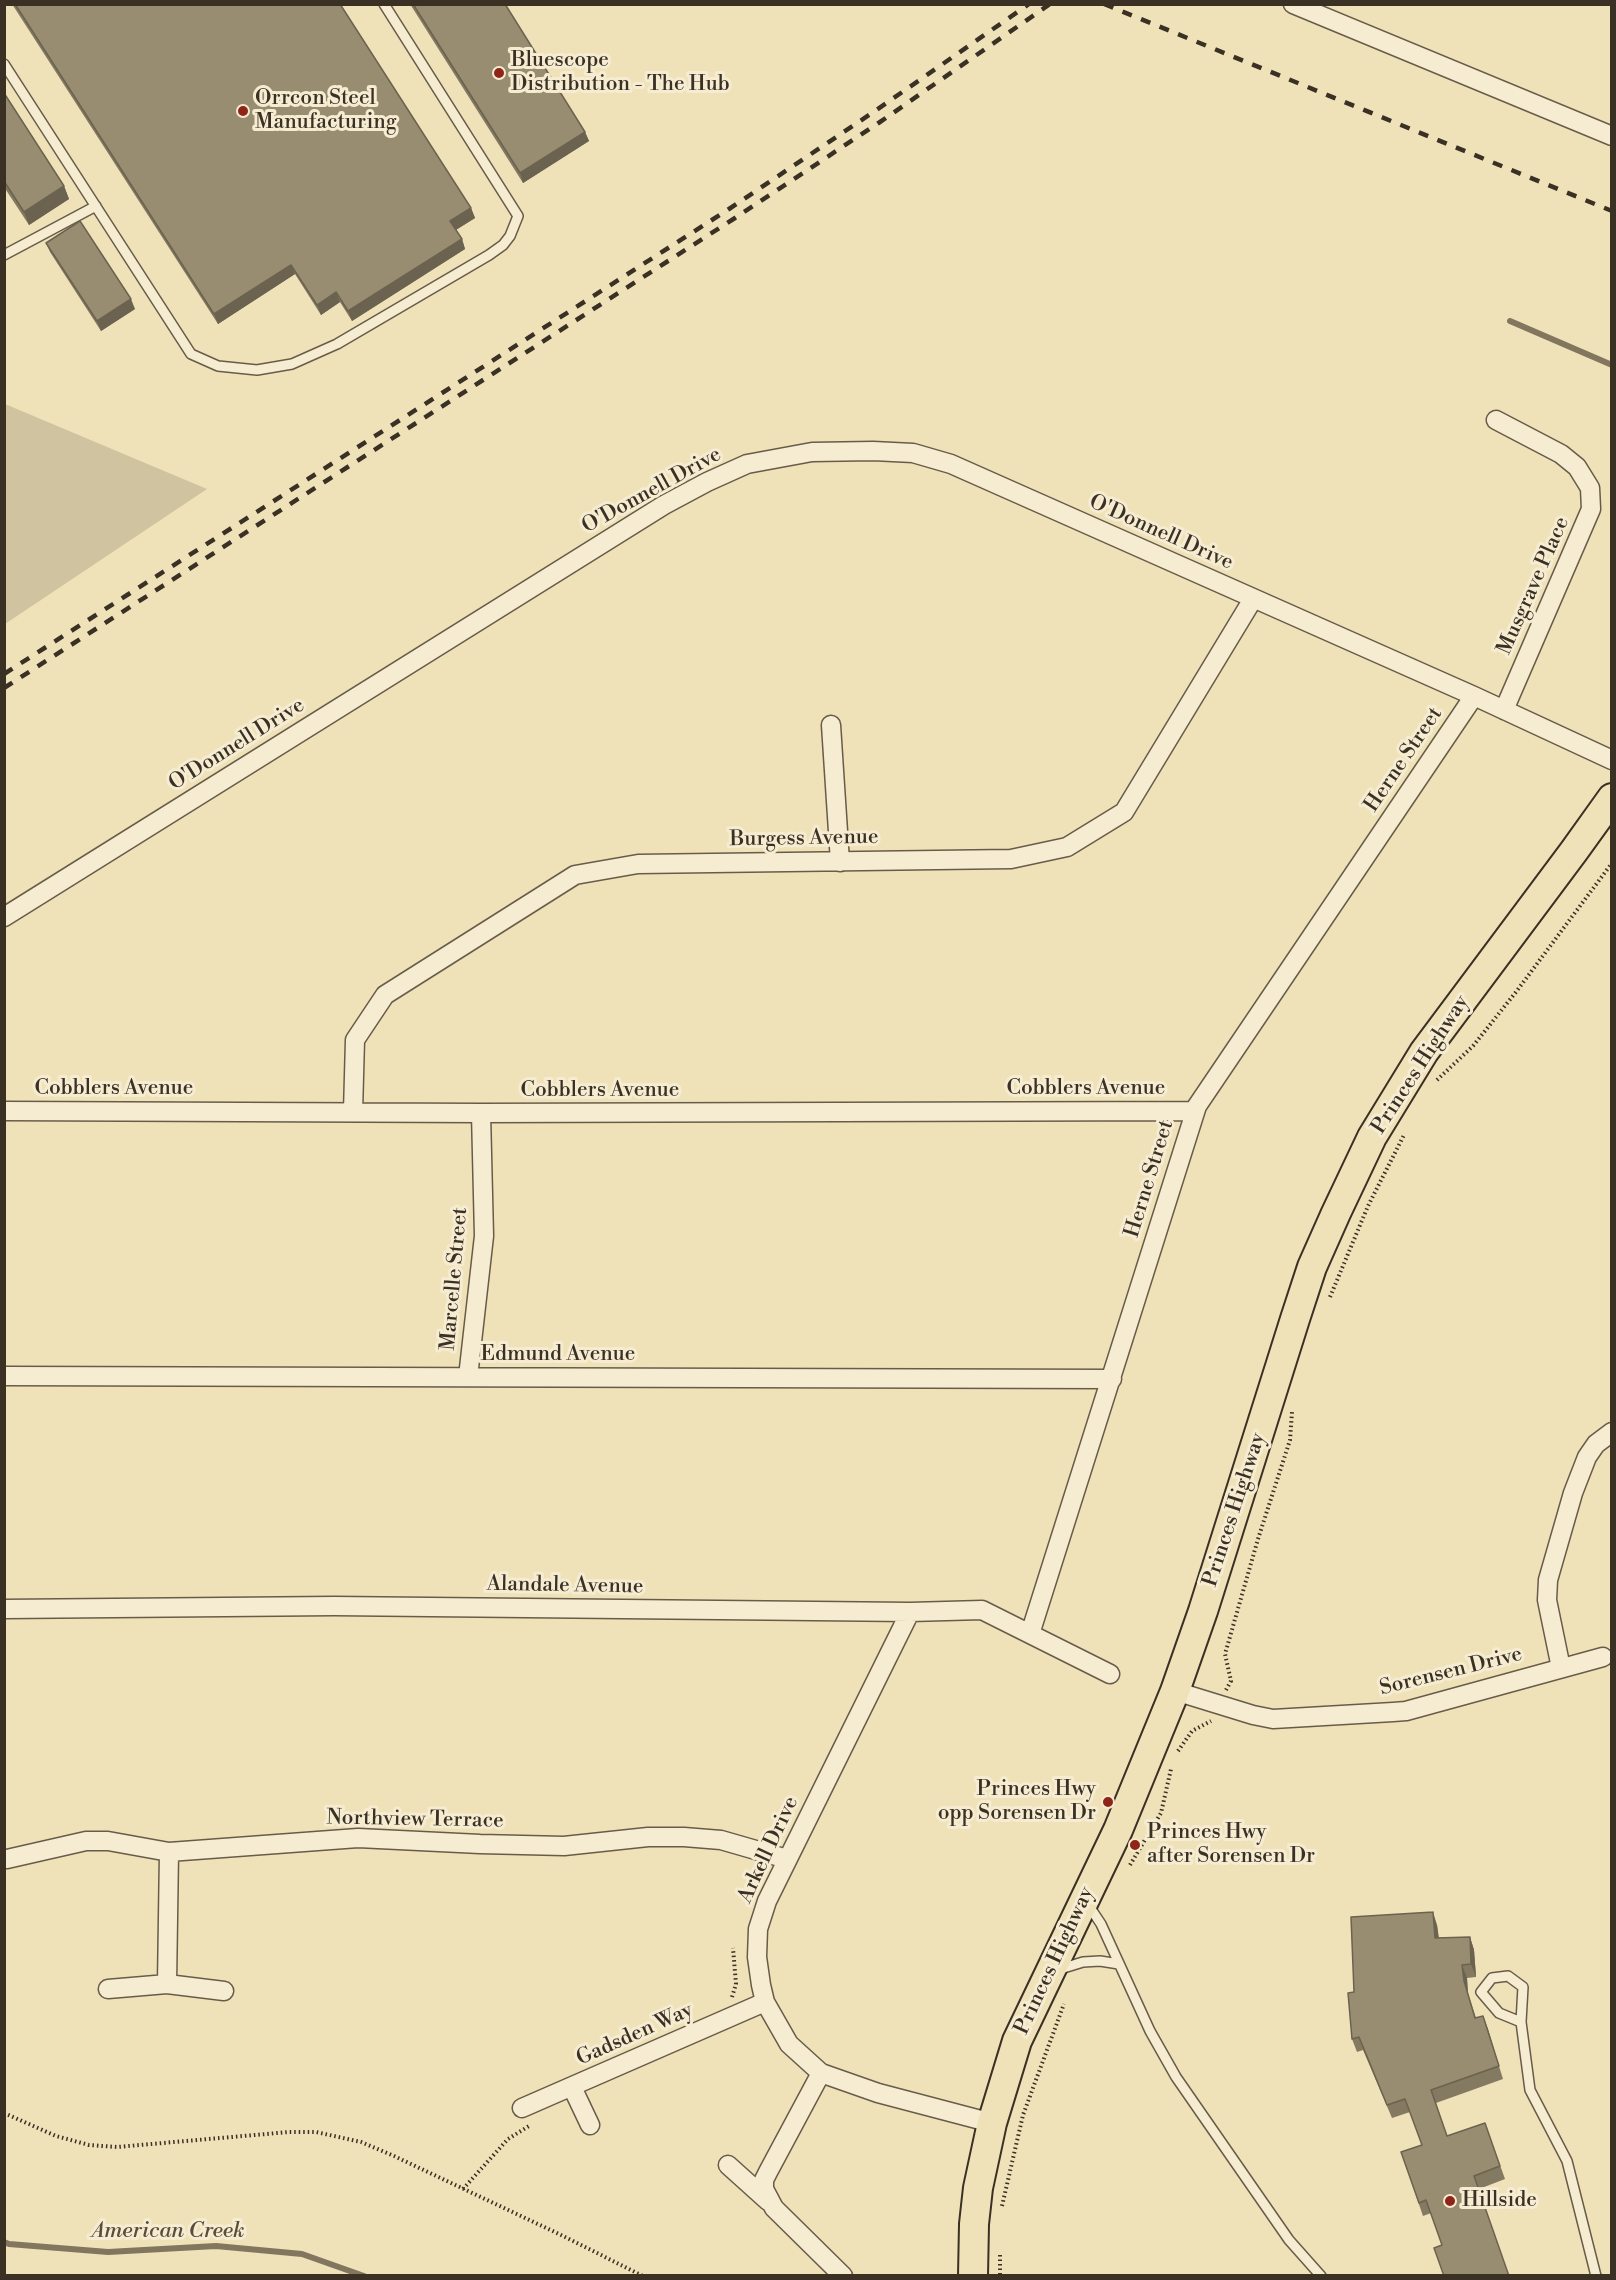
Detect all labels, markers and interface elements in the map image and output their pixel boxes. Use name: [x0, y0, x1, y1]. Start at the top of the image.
place label: Bluescope Distribution - The Hub: [511, 48, 730, 98]
marker: Bluescope Distribution - The Hub: [492, 66, 506, 80]
place label: Orrcon Steel Manufacturing: [255, 86, 397, 136]
marker: Orrcon Steel Manufacturing: [236, 104, 250, 118]
street label: O'Donnell Drive: [578, 442, 726, 540]
street label: O'Donnell Drive: [1085, 490, 1237, 576]
street label: Musgrave Place: [1492, 513, 1576, 659]
street label: O'Donnell Drive: [165, 693, 309, 797]
street label: Herne Street: [1360, 703, 1448, 817]
street label: Burgess Avenue: [729, 825, 879, 853]
street label: Princes Highway: [1367, 991, 1475, 1139]
street label: Cobblers Avenue: [35, 1076, 193, 1102]
street label: Cobblers Avenue: [1007, 1076, 1165, 1102]
street label: Cobblers Avenue: [521, 1078, 679, 1104]
street label: Herne Street: [1120, 1117, 1180, 1241]
street label: Marcelle Street: [436, 1206, 474, 1352]
street label: Edmund Avenue: [481, 1342, 635, 1368]
street label: Princes Highway: [1198, 1430, 1272, 1590]
street label: Alandale Avenue: [486, 1572, 644, 1600]
street label: Sorensen Drive: [1377, 1642, 1525, 1702]
place label: Princes Hwy opp Sorensen Dr: [938, 1777, 1096, 1827]
street label: Arkell Drive: [733, 1793, 805, 1907]
marker: Princes Hwy opp Sorensen Dr: [1101, 1795, 1115, 1809]
street label: Northview Terrace: [326, 1806, 504, 1834]
place label: Princes Hwy after Sorensen Dr: [1147, 1820, 1315, 1870]
marker: Princes Hwy after Sorensen Dr: [1128, 1838, 1142, 1852]
street label: Princes Highway: [1010, 1883, 1100, 2039]
street label: Gadsden Way: [573, 1998, 697, 2072]
place label: Hillside: [1462, 2188, 1537, 2214]
marker: Hillside: [1443, 2194, 1457, 2208]
water label: American Creek: [92, 2219, 244, 2245]

